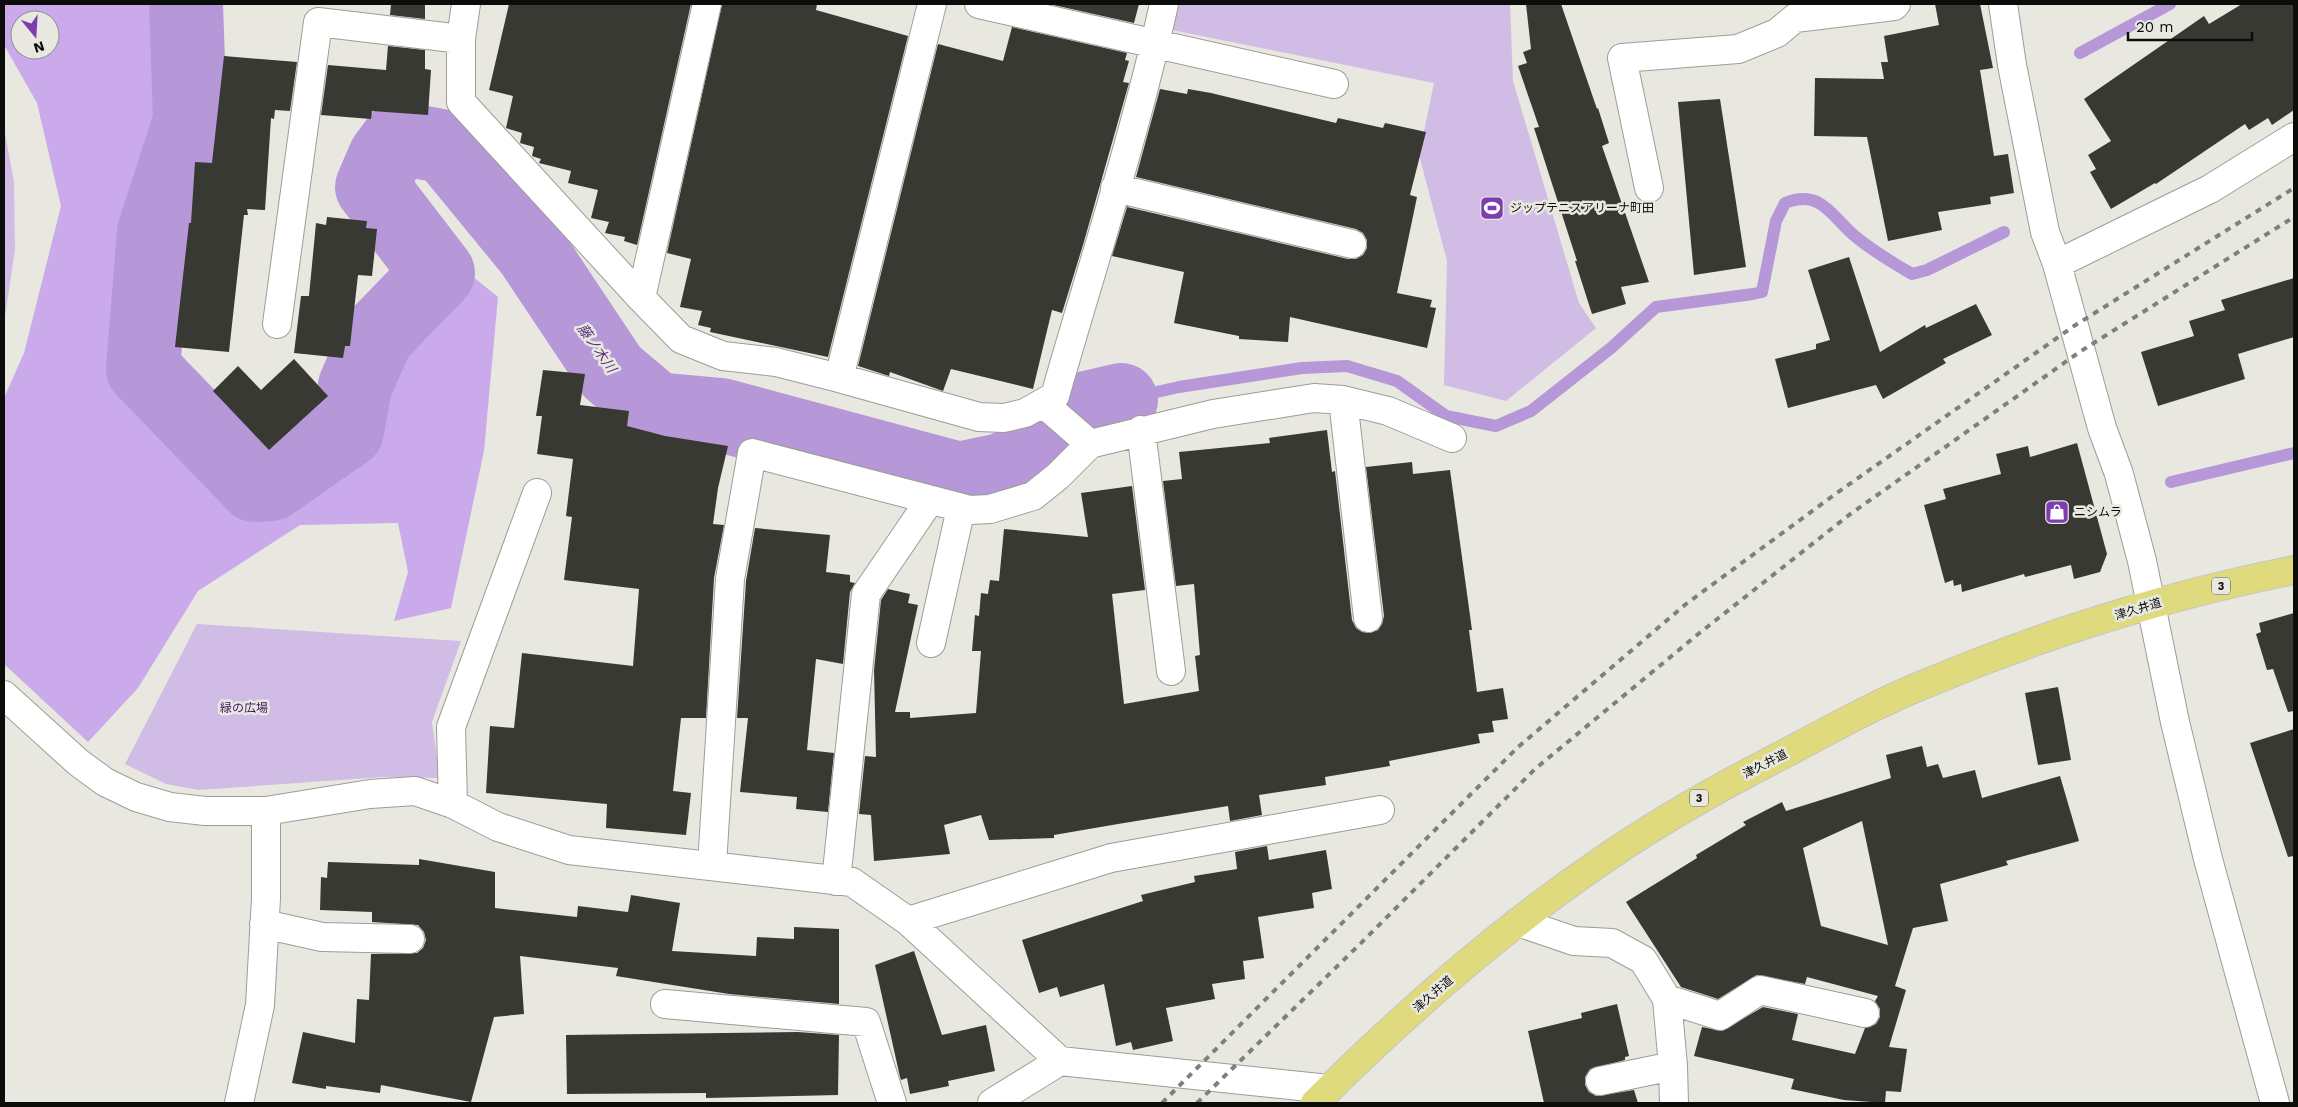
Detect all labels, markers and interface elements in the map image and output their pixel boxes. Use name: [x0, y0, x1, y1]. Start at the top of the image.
north arrow: [10, 10, 60, 60]
scale bar: [2128, 10, 2252, 42]
text: 20 m: [2136, 18, 2174, 36]
text: N: [32, 38, 46, 57]
sports icon: ジップテニスアリーナ町田: [1479, 195, 1505, 221]
place label: ジップテニスアリーナ町田: [1510, 201, 1654, 215]
water label: 藤ノ木川: [574, 320, 621, 377]
shop icon: ニシムラ: [2044, 499, 2070, 525]
place label: ニシムラ: [2074, 505, 2121, 519]
road number: 3: [2212, 578, 2230, 594]
street label: 津久井道: [2113, 595, 2163, 623]
park label: 緑の広場: [220, 701, 268, 715]
street label: 津久井道: [1740, 747, 1790, 781]
road number: 3: [1690, 790, 1708, 806]
street label: 津久井道: [1410, 973, 1456, 1015]

